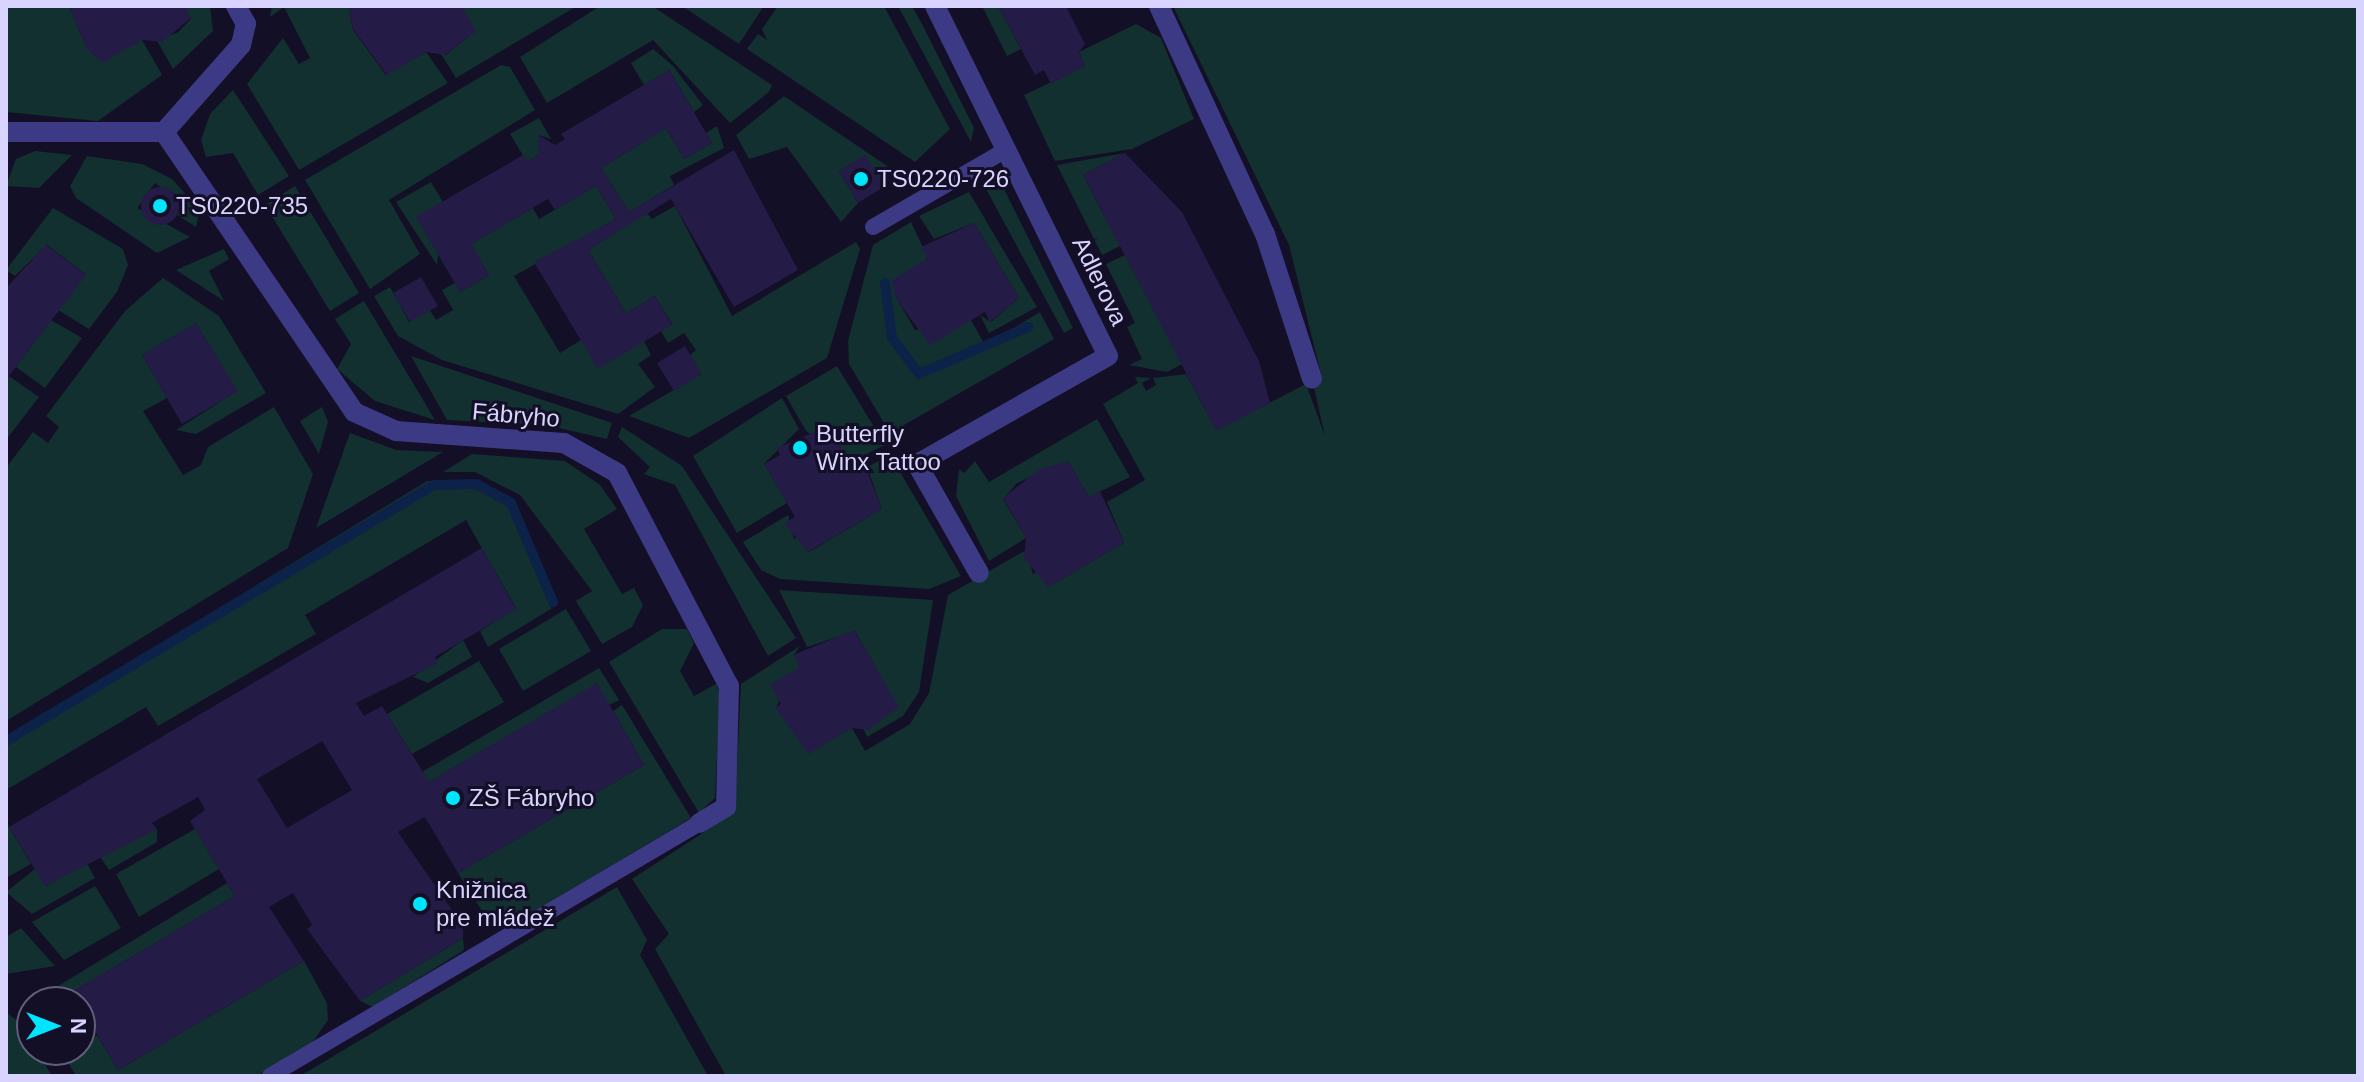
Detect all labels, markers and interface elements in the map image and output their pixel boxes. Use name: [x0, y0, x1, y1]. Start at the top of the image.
place label: TS0220-726: [877, 165, 1009, 193]
marker: TS0220-726: [852, 170, 870, 188]
place label: TS0220-735: [176, 192, 308, 220]
marker: TS0220-735: [151, 197, 169, 215]
street label: Adlerova: [1066, 232, 1134, 330]
street label: Fábryho: [471, 397, 561, 433]
place label: Butterfly Winx Tattoo: [816, 420, 941, 476]
marker: Butterfly Winx Tattoo: [791, 439, 809, 457]
place label: ZŠ Fábryho: [469, 784, 594, 812]
marker: ZŠ Fábryho: [444, 789, 462, 807]
place label: Knižnica pre mládež: [436, 876, 555, 932]
marker: Knižnica pre mládež: [411, 895, 429, 913]
north arrow: [16, 986, 96, 1066]
text: N: [66, 1018, 91, 1034]

